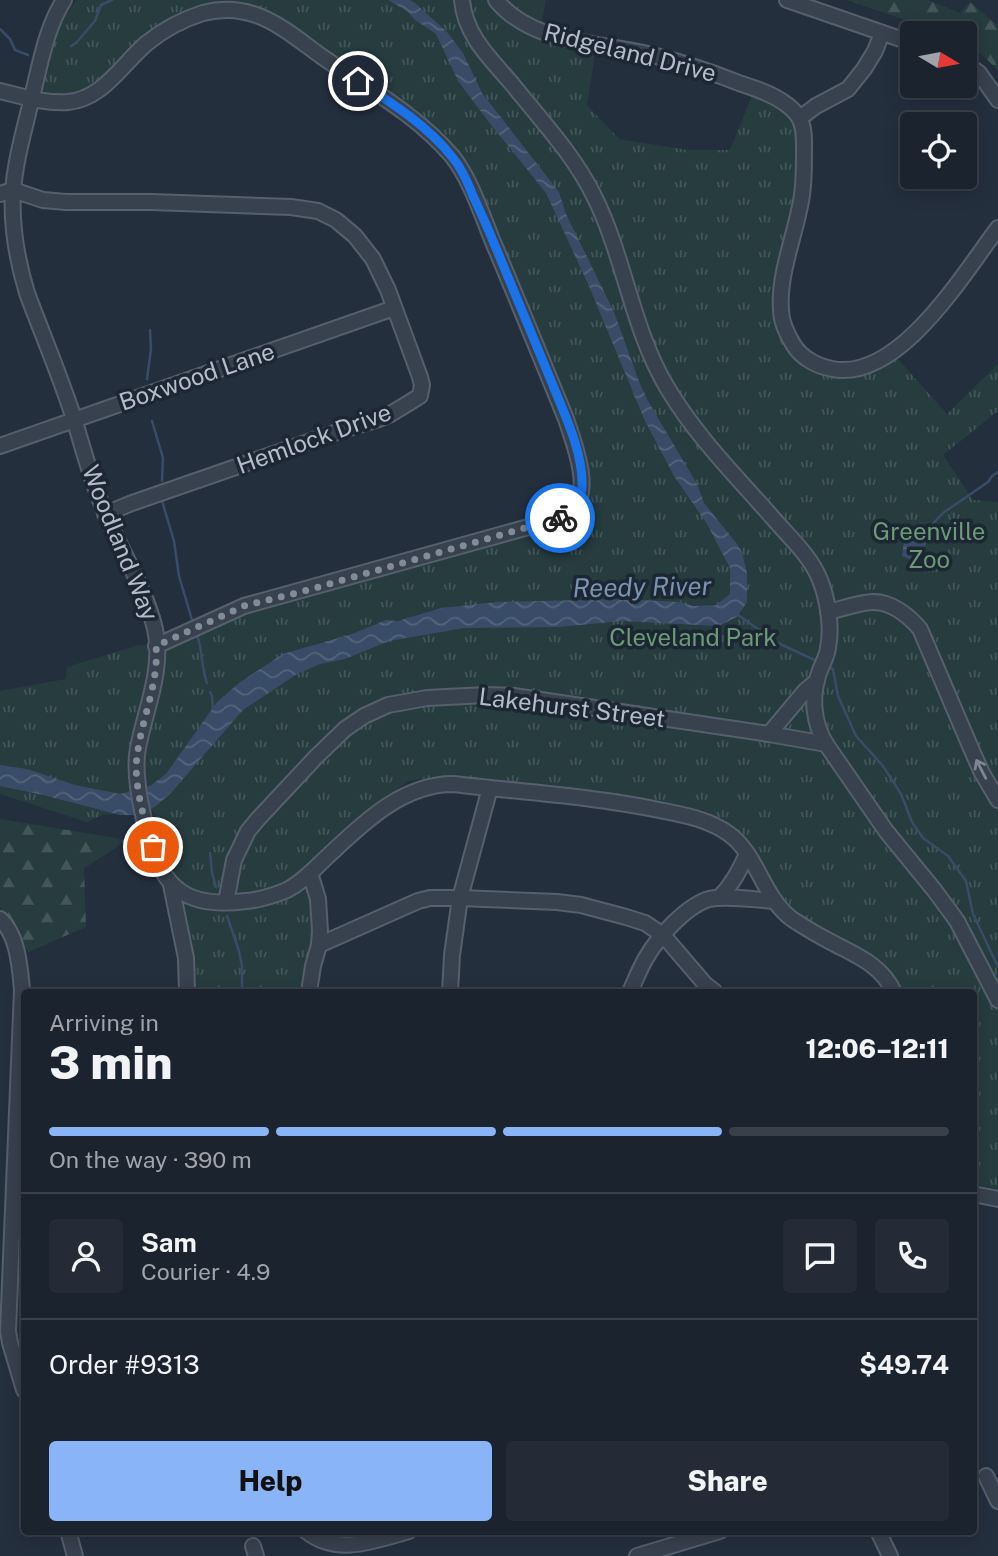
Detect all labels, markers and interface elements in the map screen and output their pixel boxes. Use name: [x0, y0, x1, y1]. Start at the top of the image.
street label: Ridgeland Drive: [541, 17, 719, 87]
north arrow: [900, 21, 976, 98]
map controls: [900, 21, 977, 189]
pin: [328, 51, 388, 111]
icon: home: [339, 62, 377, 100]
button: locate: [900, 112, 977, 189]
street label: Boxwood Lane: [115, 336, 278, 416]
street label: Hemlock Drive: [233, 397, 395, 479]
street label: Woodland Way: [77, 461, 165, 624]
courier: [525, 483, 595, 553]
icon: bike: [541, 499, 579, 537]
park label: Greenville Zoo: [873, 517, 985, 573]
water label: Reedy River: [572, 570, 712, 603]
park label: Cleveland Park: [609, 623, 777, 651]
street label: Lakehurst Street: [477, 682, 667, 732]
one-way arrow: [973, 759, 987, 780]
pin: [123, 817, 183, 877]
icon: bag: [134, 828, 172, 866]
text: Arriving in: [49, 1009, 159, 1036]
text: 12:06–12:11: [806, 1033, 949, 1064]
text: 3 min: [49, 1035, 173, 1089]
text: On the way · 390 m: [49, 1146, 252, 1173]
button: person: [49, 1219, 123, 1293]
button: chat: [783, 1219, 857, 1293]
button: phone: [875, 1219, 949, 1293]
text: Sam: [141, 1227, 197, 1258]
text: Courier · 4.9: [141, 1258, 270, 1285]
text: Order #9313: [49, 1349, 200, 1380]
text: $49.74: [859, 1349, 949, 1380]
button: Help: [49, 1441, 492, 1521]
button: Share: [506, 1441, 949, 1521]

